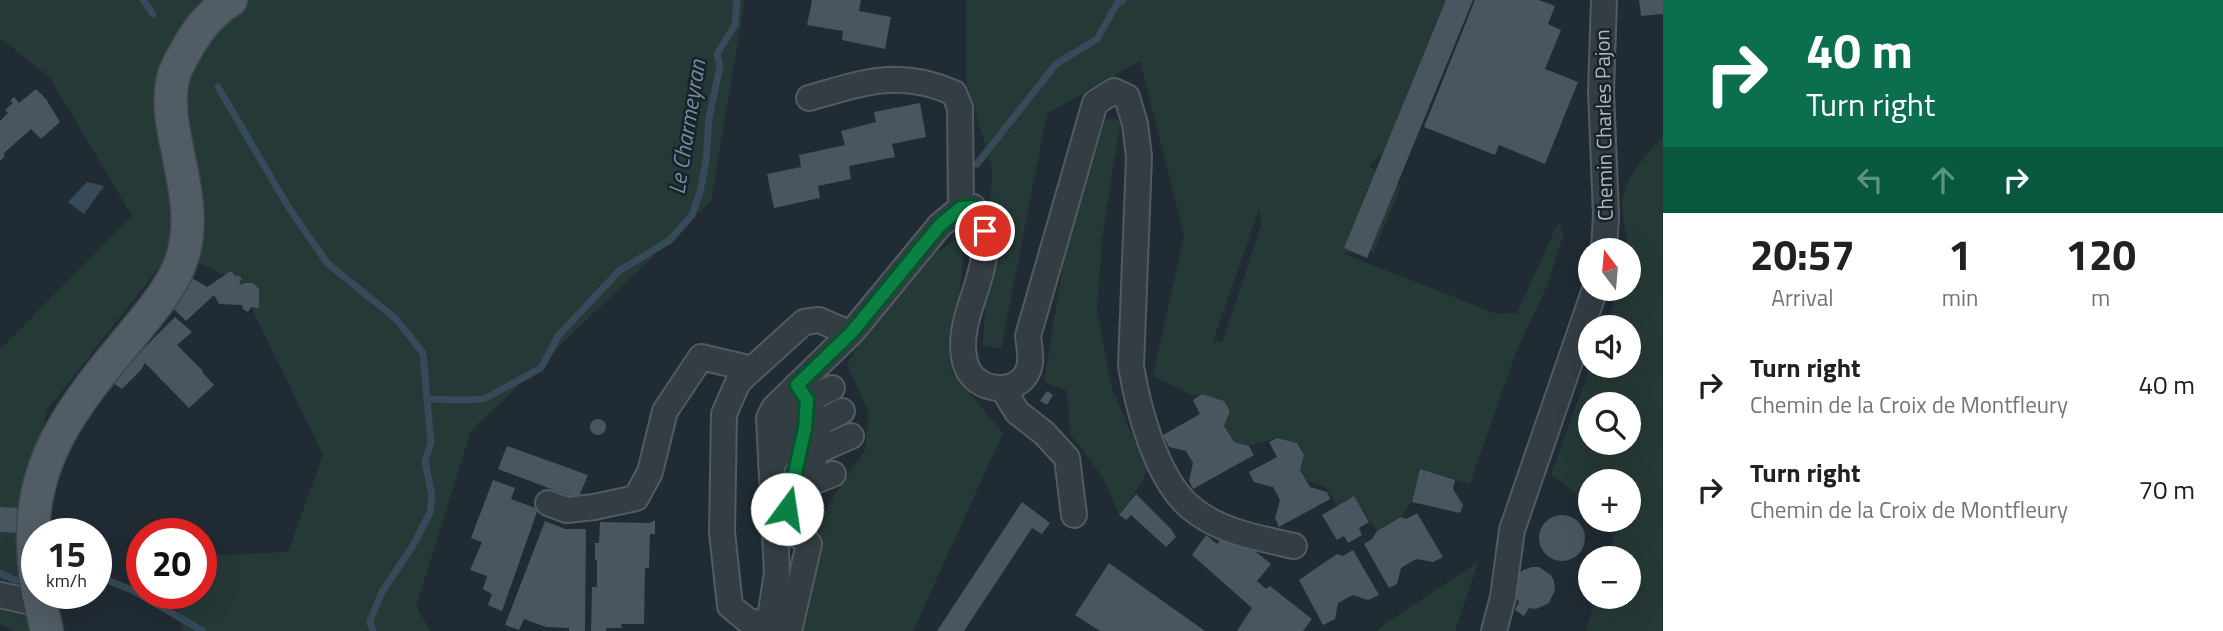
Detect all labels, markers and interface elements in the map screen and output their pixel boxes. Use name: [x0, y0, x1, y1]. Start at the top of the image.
text: 40 m: [1806, 12, 1913, 87]
icon: right: [1691, 28, 1782, 119]
street label: Chemin Charles Pajon: [1585, 29, 1621, 221]
water label: Le Charmeyran: [659, 57, 715, 197]
text: Turn right: [1806, 80, 1935, 128]
icon: left: [1851, 161, 1889, 199]
icon: ahead: [1924, 161, 1962, 199]
icon: right: [1997, 161, 2035, 199]
pin: [955, 201, 1015, 261]
icon: arrive: [966, 212, 1004, 250]
text: 20:57: [1750, 222, 1855, 286]
text: 1: [1948, 222, 1972, 286]
text: 120: [2065, 222, 2136, 286]
north arrow: [1578, 238, 1642, 301]
map controls: [1578, 238, 1641, 609]
text: Arrival: [1771, 280, 1834, 315]
text: min: [1942, 280, 1978, 315]
text: m: [2091, 280, 2110, 315]
button: sound: [1578, 315, 1641, 378]
text: Turn right: [1750, 348, 1861, 387]
text: 40 m: [2138, 365, 2195, 404]
icon: right: [1691, 366, 1729, 404]
text: Chemin de la Croix de Montfleury: [1750, 387, 2068, 422]
button: search: [1578, 392, 1641, 455]
text: Turn right: [1750, 453, 1861, 492]
button: +: [1578, 469, 1641, 532]
text: 70 m: [2138, 470, 2195, 509]
icon: right: [1691, 471, 1729, 509]
position arrow: [750, 472, 824, 546]
text: Chemin de la Croix de Montfleury: [1750, 492, 2068, 527]
speed limit sign: 20: [126, 518, 217, 609]
text: 15: [47, 527, 86, 581]
button: −: [1578, 546, 1641, 609]
text: km/h: [46, 567, 87, 594]

